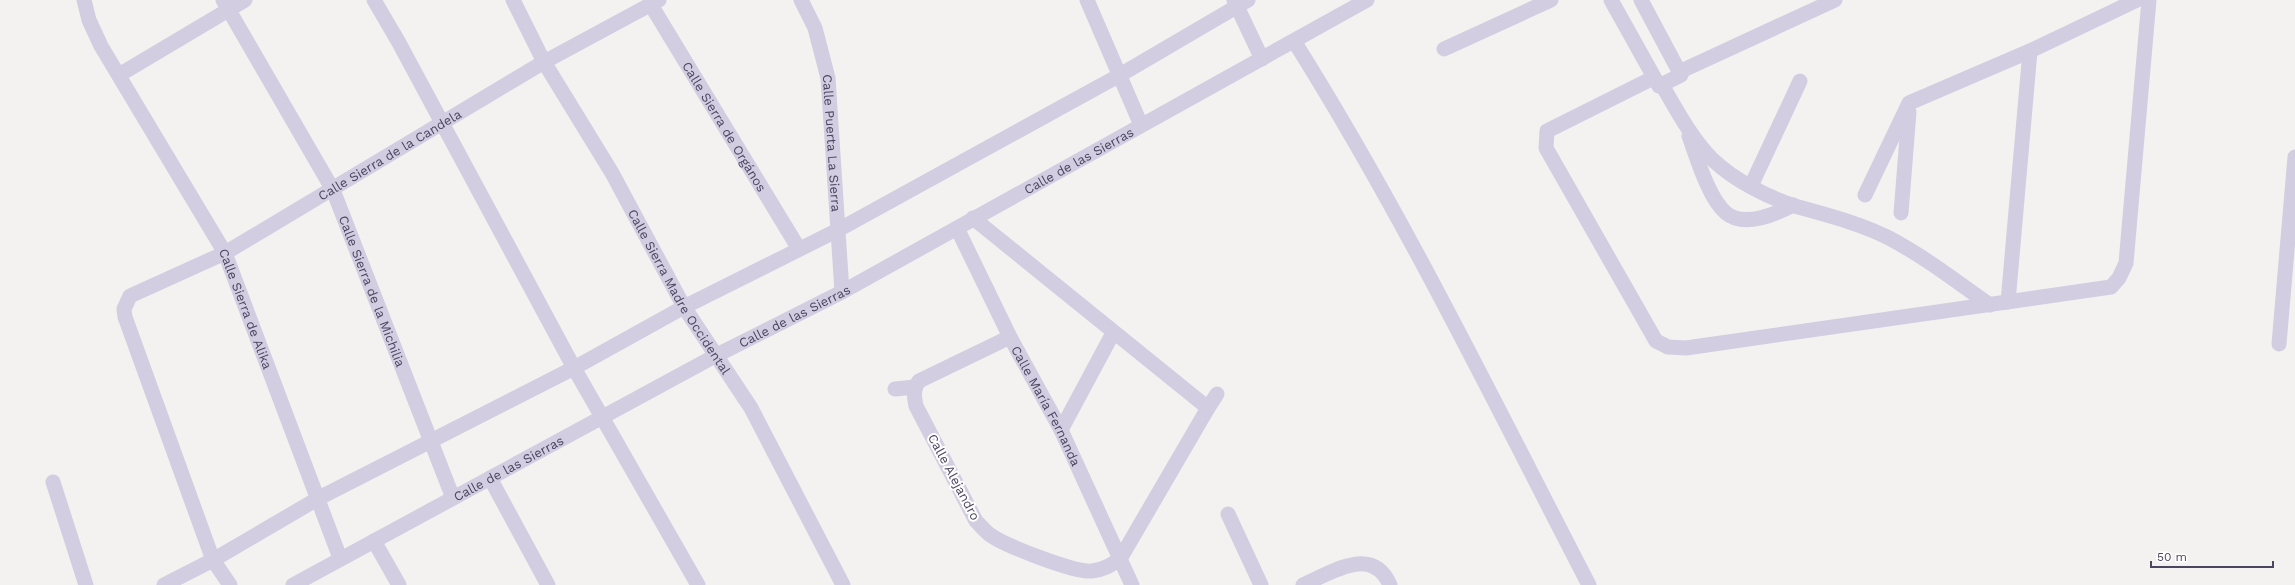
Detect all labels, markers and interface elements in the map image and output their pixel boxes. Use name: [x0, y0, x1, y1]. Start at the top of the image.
street label: Calle Sierra de Orgános: [680, 59, 770, 194]
street label: Calle Puerta La Sierra: [820, 74, 844, 213]
street label: Calle Sierra de la Candela: [315, 106, 464, 203]
street label: Calle de las Sierras: [1021, 124, 1136, 197]
street label: Calle Sierra Madre Occidental: [625, 206, 734, 377]
street label: Calle Sierra de la Michilia: [336, 213, 409, 369]
street label: Calle Sierra de Alika: [216, 246, 276, 372]
street label: Calle de las Sierras: [736, 281, 853, 350]
street label: Calle María Fernanda: [1009, 343, 1084, 469]
street label: Calle Alejandro: [925, 431, 983, 523]
street label: Calle de las Sierras: [451, 432, 566, 504]
scale bar: [2151, 543, 2273, 569]
text: 50 m: [2157, 550, 2187, 564]

